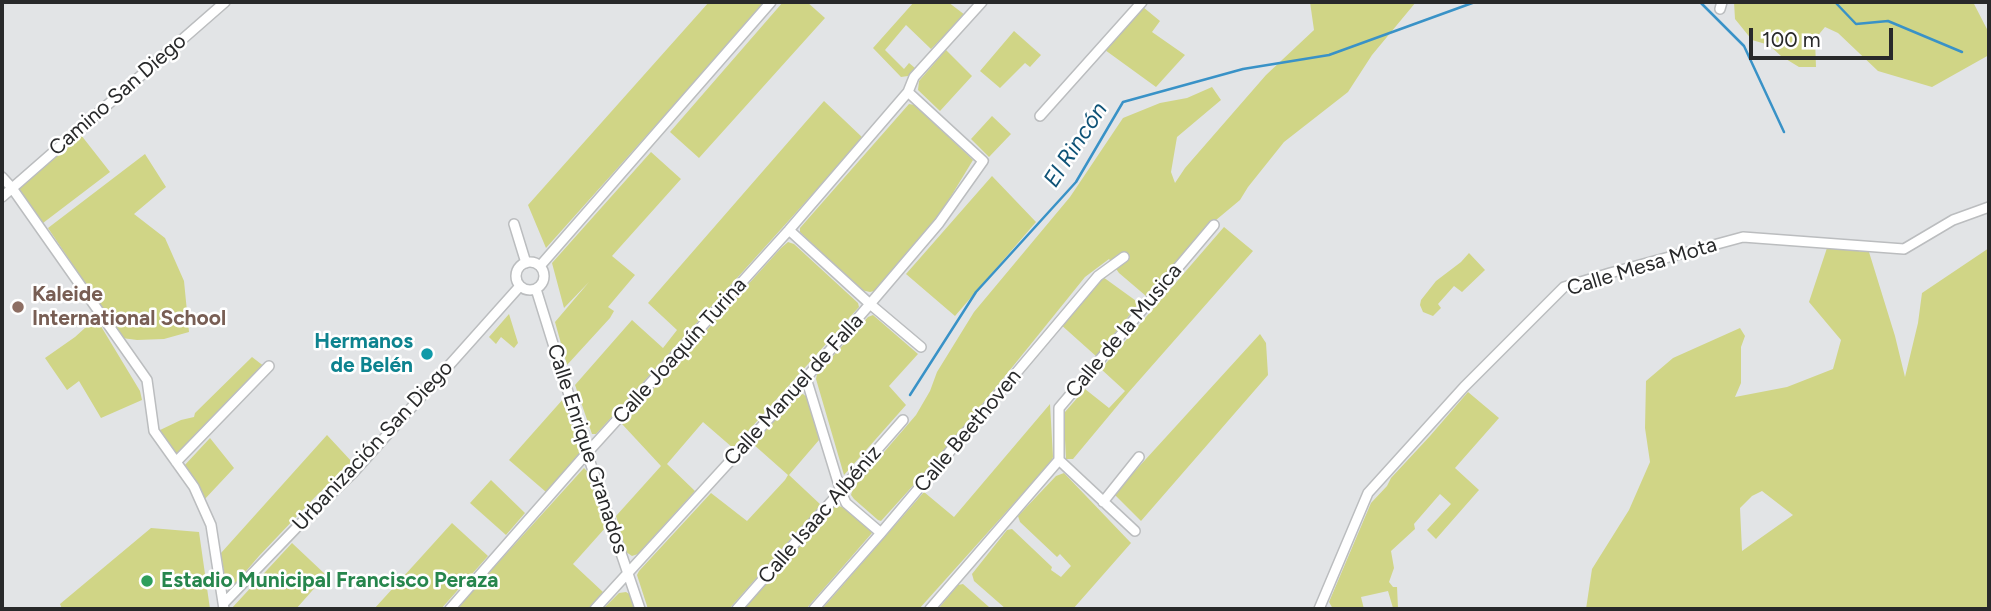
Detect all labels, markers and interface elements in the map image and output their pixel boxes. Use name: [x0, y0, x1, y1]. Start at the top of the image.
scale bar: [1753, 14, 1896, 58]
text: 100 m: [1762, 27, 1821, 52]
street label: Camino San Diego: [44, 29, 192, 161]
water label: El Rincón: [1038, 97, 1114, 193]
street label: Calle Mesa Mota: [1564, 232, 1720, 302]
street label: Calle de la Musica: [1061, 259, 1187, 403]
street label: Calle Joaquín Turina: [608, 273, 752, 429]
place label: Kaleide International School: [32, 282, 226, 332]
marker: Kaleide International School: [10, 299, 26, 315]
street label: Calle Manuel de Falla: [719, 309, 869, 471]
place label: Hermanos de Belén: [314, 329, 413, 379]
street label: Calle Enrique Granados: [541, 341, 633, 557]
marker: Hermanos de Belén: [419, 346, 435, 362]
street label: Urbanización San Diego: [288, 356, 458, 536]
street label: Calle Beethoven: [909, 364, 1027, 498]
street label: Calle Isaac Albéniz: [753, 441, 887, 589]
place label: Estadio Municipal Francisco Peraza: [161, 568, 498, 594]
marker: Estadio Municipal Francisco Peraza: [139, 573, 155, 589]

